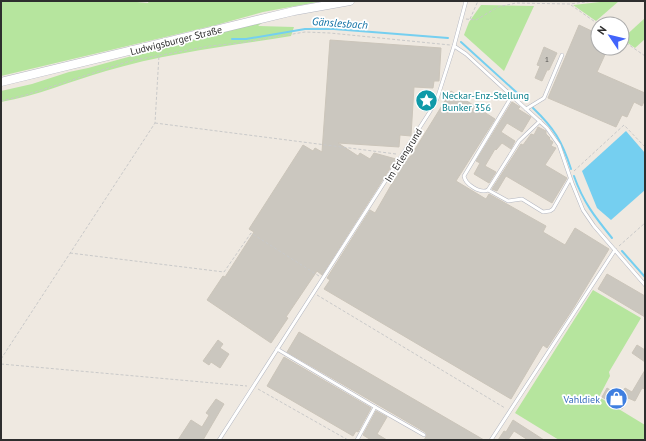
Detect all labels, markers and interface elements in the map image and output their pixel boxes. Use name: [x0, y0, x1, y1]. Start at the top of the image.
water label: Gänslesbach: [312, 14, 369, 32]
north arrow: [590, 16, 630, 56]
street label: Ludwigsburger Straße: [129, 23, 223, 58]
text: N: [594, 23, 610, 37]
house number: 1: [545, 54, 549, 64]
place icon: Neckar-Enz-Stellung Bunker 356: [414, 88, 440, 114]
place label: Neckar-Enz-Stellung Bunker 356: [442, 89, 529, 114]
street label: Im Erlengrund: [382, 126, 425, 185]
shop icon: Vahldiek: [603, 386, 629, 412]
place label: Vahldiek: [563, 393, 600, 406]

